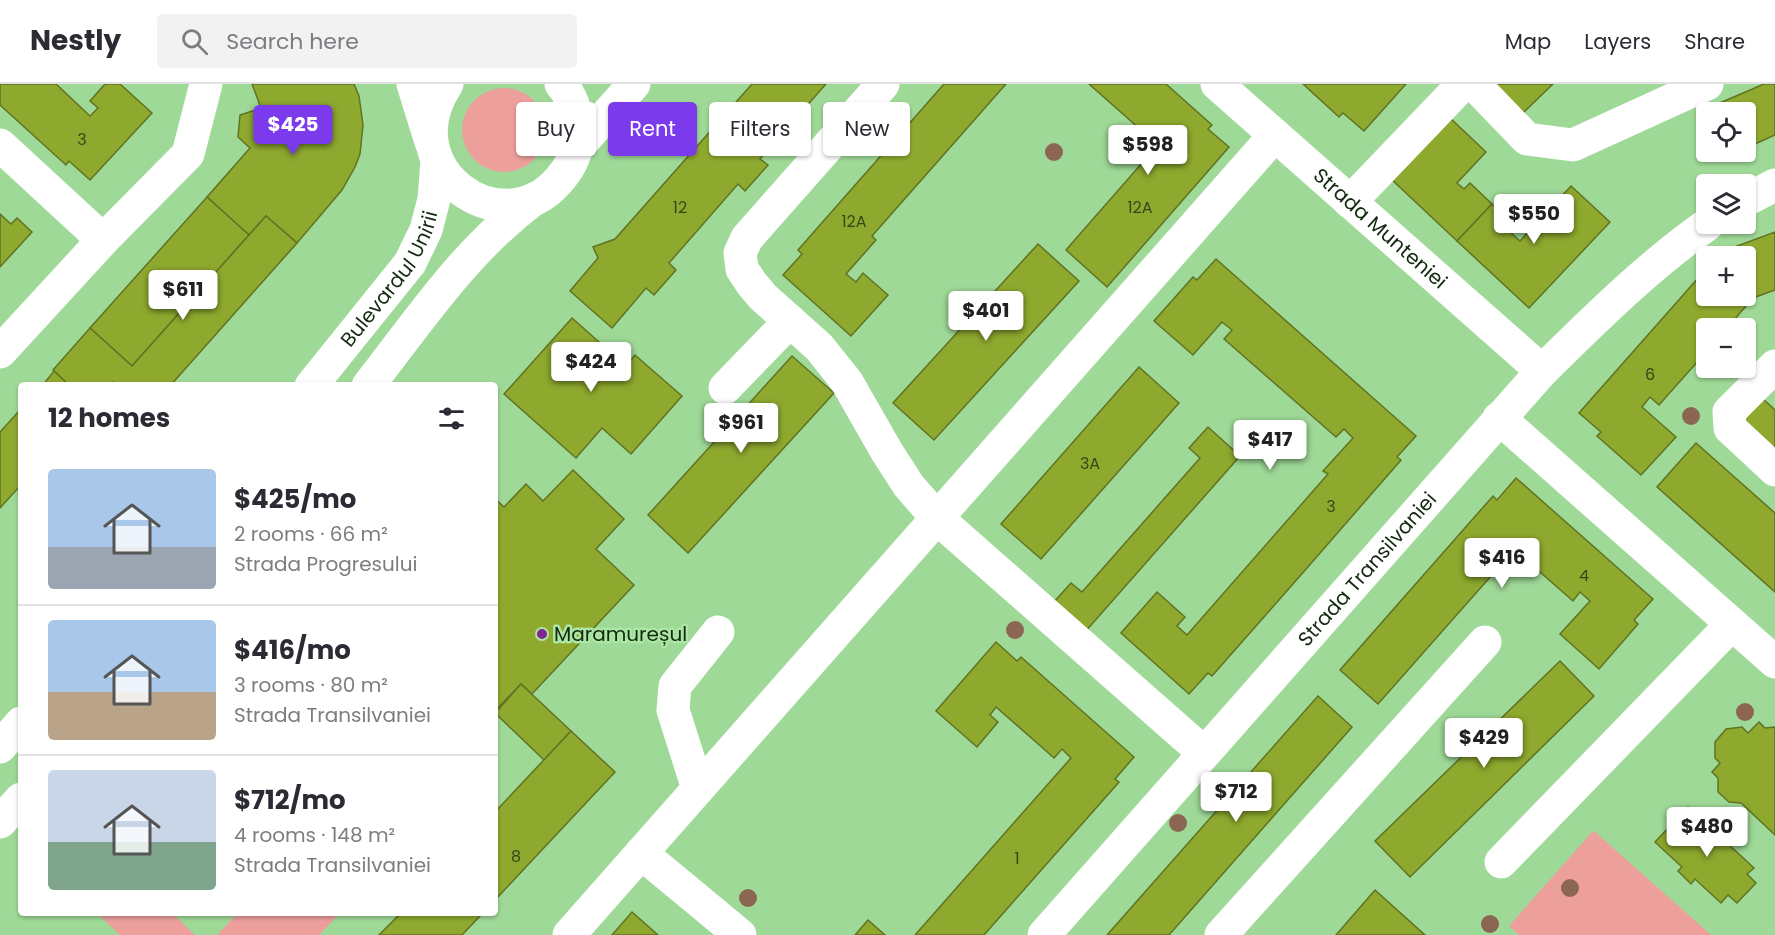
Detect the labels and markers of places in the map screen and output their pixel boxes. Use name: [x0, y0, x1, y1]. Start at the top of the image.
pin: $425: [257, 105, 329, 156]
pin: $598: [1112, 125, 1184, 176]
pin: $550: [1498, 194, 1570, 245]
pin: $611: [147, 270, 219, 321]
pin: $401: [950, 291, 1022, 342]
pin: $424: [555, 342, 627, 393]
pin: $961: [705, 403, 777, 454]
pin: $417: [1234, 420, 1306, 471]
pin: $416: [1466, 538, 1538, 589]
place label: Maramureșul: [554, 620, 687, 648]
marker: Maramureșul: [535, 627, 549, 641]
pin: $429: [1448, 718, 1520, 769]
pin: $712: [1200, 772, 1272, 823]
pin: $480: [1671, 807, 1743, 858]

